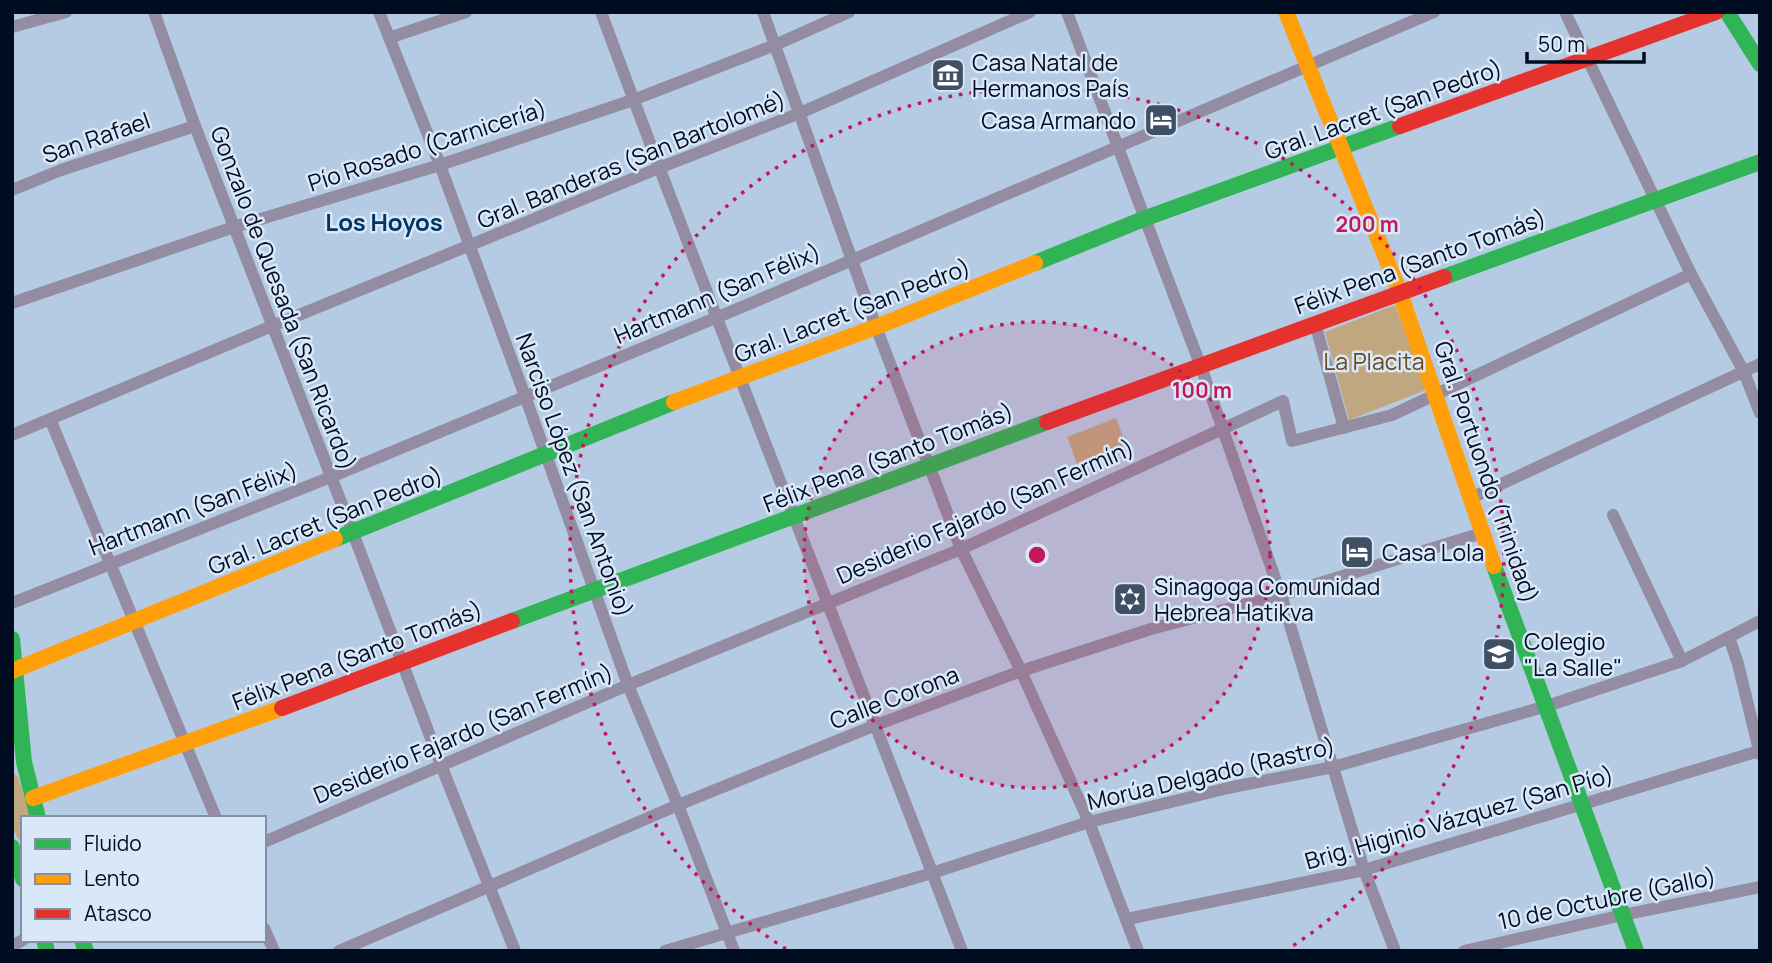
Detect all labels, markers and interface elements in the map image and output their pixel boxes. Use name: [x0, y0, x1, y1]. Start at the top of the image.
scale bar: [1527, 21, 1644, 65]
text: 50 m: [1538, 30, 1585, 58]
place label: Casa Natal de Hermanos País: [972, 46, 1129, 104]
street label: Gral. Lacret (San Pedro): [1260, 51, 1506, 167]
museum icon: Casa Natal de Hermanos País: [929, 56, 967, 94]
street label: Gral. Banderas (San Bartolomé): [472, 82, 790, 236]
street label: Pío Rosado (Carnicería): [304, 91, 550, 199]
hotel icon: Casa Armando: [1142, 101, 1180, 139]
street label: San Rafael: [38, 104, 154, 170]
place label: Casa Armando: [981, 104, 1136, 136]
street label: Gonzalo de Quesada (San Ricardo): [203, 121, 365, 475]
street label: Félix Pena (Santo Tomás): [1290, 201, 1550, 321]
district label: Los Hoyos: [325, 205, 443, 238]
text: 200 m: [1335, 210, 1399, 238]
street label: Hartmann (San Félix): [609, 235, 825, 351]
street label: Gral. Lacret (San Pedro): [729, 250, 975, 370]
street label: Narciso López (San Antonio): [509, 329, 641, 621]
street label: Gral. Portuondo (Trinidad): [1427, 337, 1547, 607]
park label: La Placita: [1324, 345, 1424, 377]
text: 100 m: [1172, 376, 1232, 404]
street label: Félix Pena (Santo Tomás): [758, 394, 1018, 520]
street label: Desiderio Fajardo (San Fermín): [831, 431, 1139, 591]
street label: Hartmann (San Félix): [84, 453, 302, 563]
street label: Gral. Lacret (San Pedro): [203, 458, 447, 582]
hotel icon: Casa Lola: [1338, 533, 1376, 571]
place label: Casa Lola: [1382, 536, 1484, 568]
centre of rings: [1025, 543, 1049, 567]
place label: Sinagoga Comunidad Hebrea Hatikva: [1154, 570, 1381, 628]
synagogue icon: Sinagoga Comunidad Hebrea Hatikva: [1111, 580, 1149, 618]
street label: Félix Pena (Santo Tomás): [227, 592, 487, 718]
place label: Colegio "La Salle": [1524, 625, 1622, 683]
school or university icon: Colegio "La Salle": [1480, 635, 1518, 673]
street label: Desiderio Fajardo (San Fermín): [308, 655, 618, 811]
street label: Calle Corona: [825, 658, 963, 736]
street label: Morúa Delgado (Rastro): [1084, 729, 1338, 817]
street label: Brig. Higinio Vázquez (San Pío): [1301, 758, 1617, 876]
legend: [21, 816, 266, 942]
text: Fluido: [84, 829, 142, 857]
street label: 10 de Octubre (Gallo): [1495, 859, 1719, 937]
text: Lento: [84, 864, 140, 892]
text: Atasco: [84, 899, 152, 927]

